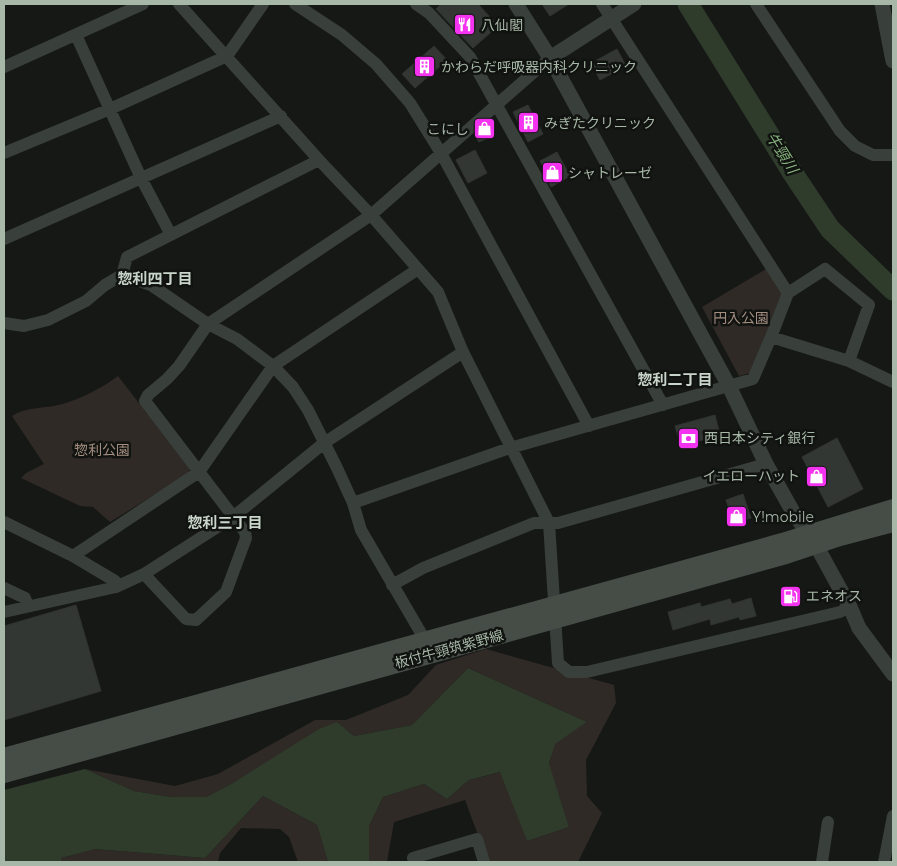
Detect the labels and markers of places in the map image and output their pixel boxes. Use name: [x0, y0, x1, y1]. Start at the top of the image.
restaurant icon: 八仙閣: [453, 13, 477, 37]
place label: 八仙閣: [481, 16, 523, 34]
building icon: かわらだ呼吸器内科クリニック: [413, 55, 437, 79]
place label: かわらだ呼吸器内科クリニック: [441, 58, 637, 76]
building icon: みぎたクリニック: [516, 111, 540, 135]
place label: みぎたクリニック: [544, 114, 656, 132]
shop icon: こにし: [473, 117, 497, 141]
place label: こにし: [427, 120, 469, 138]
shop icon: シャトレーゼ: [540, 161, 564, 185]
place label: シャトレーゼ: [568, 164, 652, 182]
bank icon: 西日本シティ銀行: [676, 426, 700, 450]
place label: 西日本シティ銀行: [704, 429, 815, 447]
shop icon: イエローハット: [804, 464, 828, 488]
place label: イエローハット: [702, 467, 800, 485]
shop icon: Y!mobile: [724, 505, 748, 529]
place label: Y!mobile: [752, 508, 814, 526]
fuel station icon: エネオス: [778, 584, 802, 608]
place label: エネオス: [806, 587, 862, 605]

